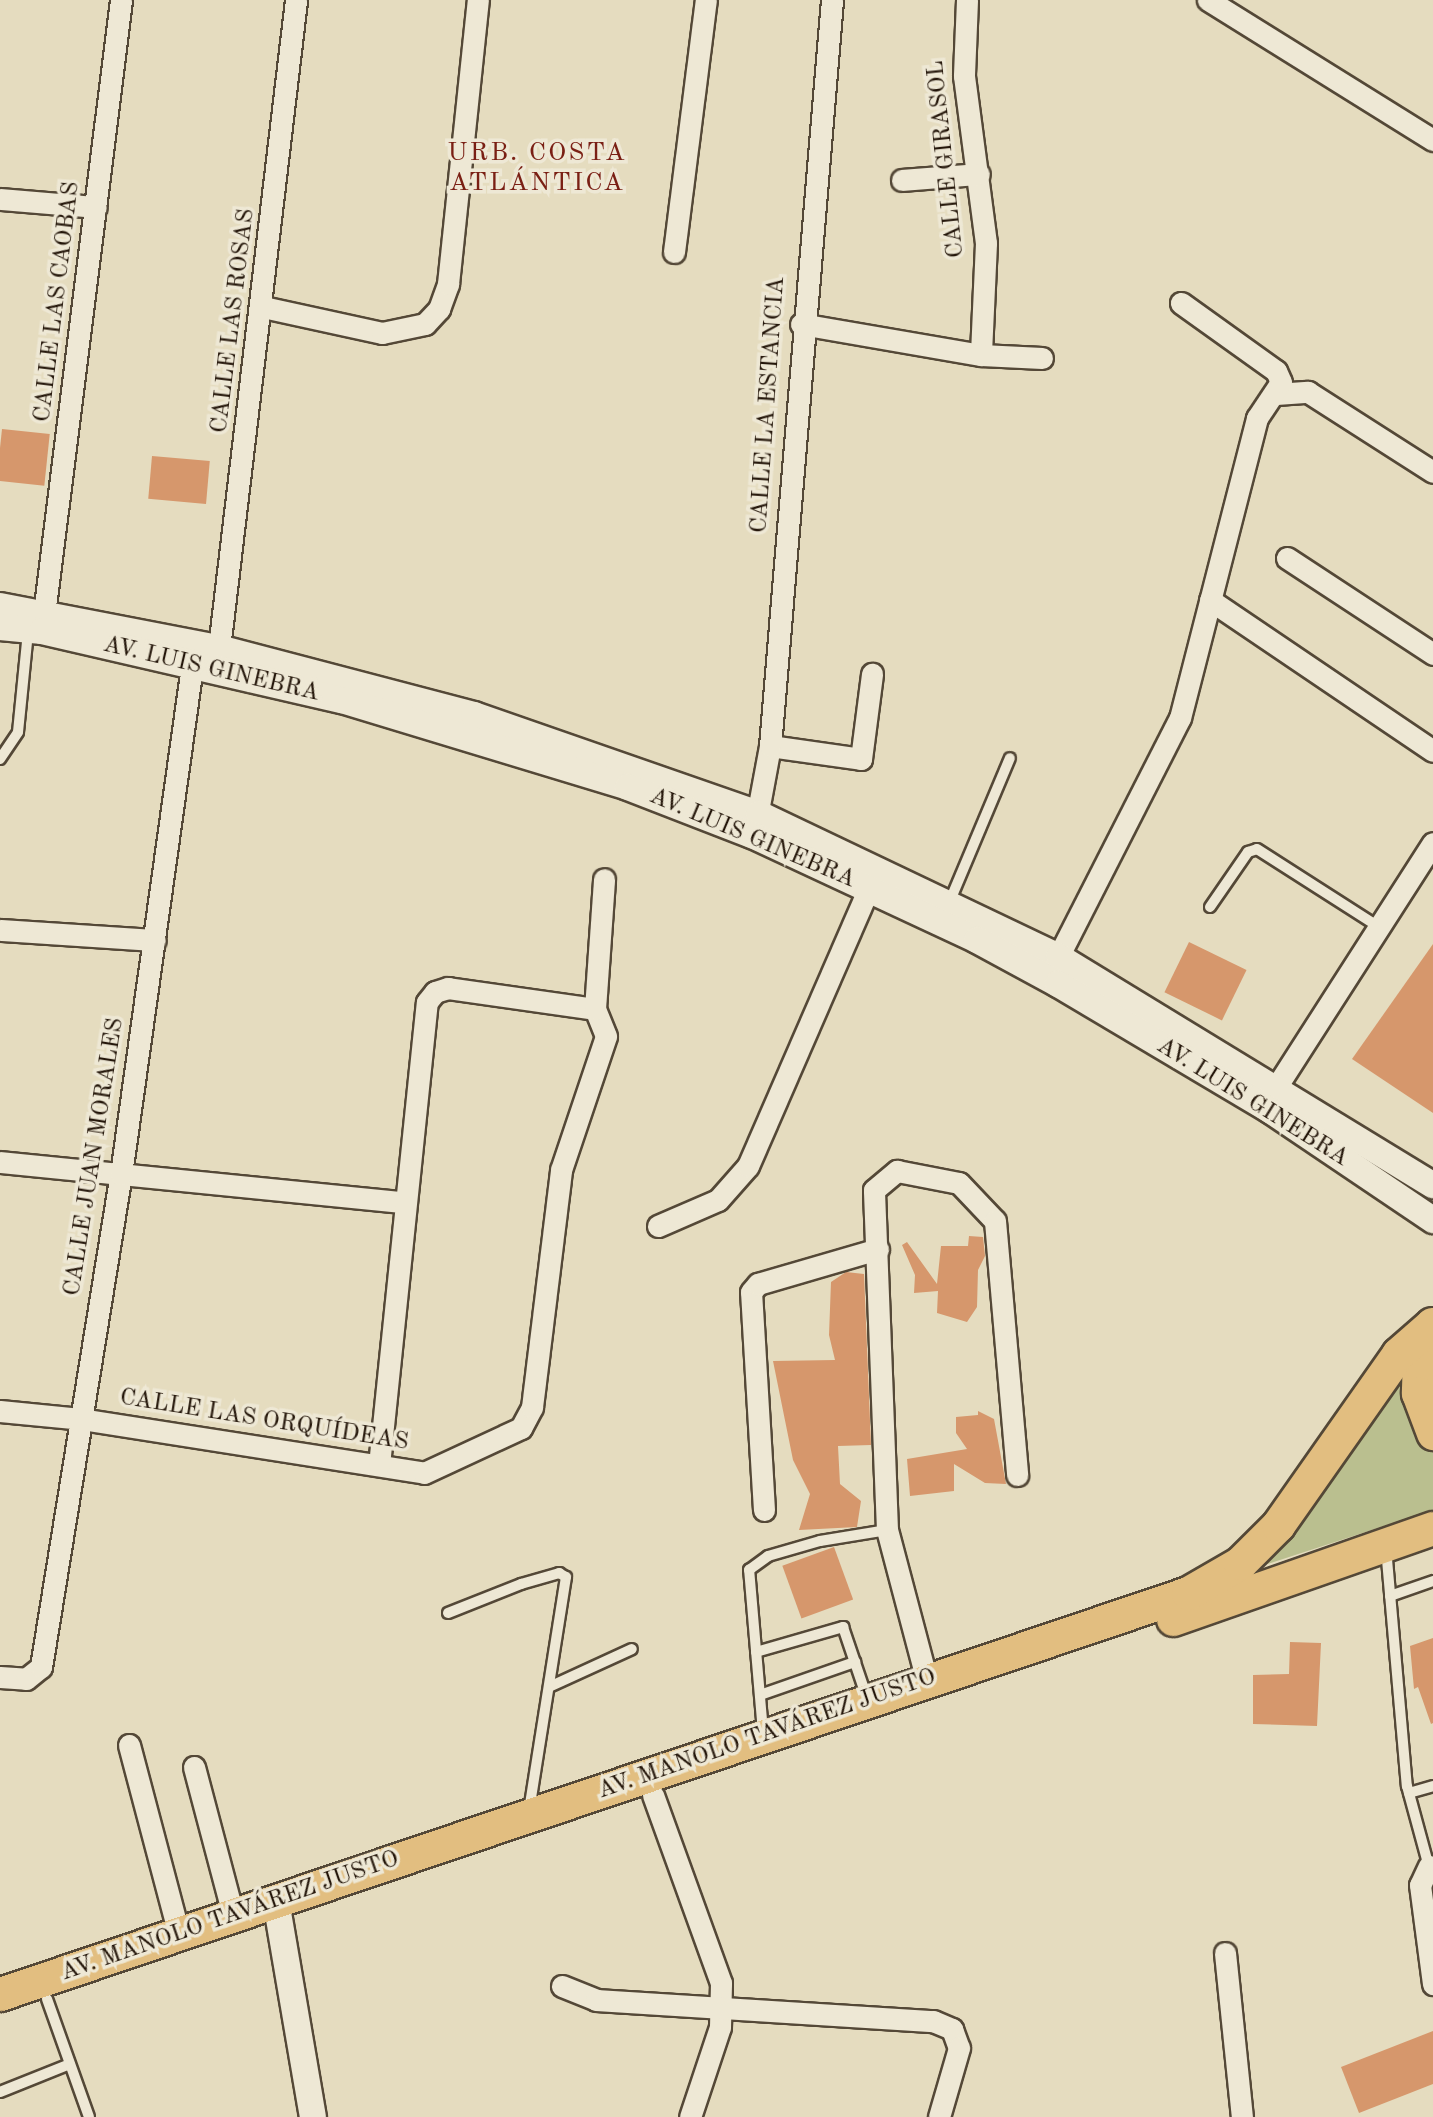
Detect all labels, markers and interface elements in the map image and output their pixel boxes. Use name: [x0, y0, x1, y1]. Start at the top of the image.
street label: CALLE GIRASOL: [922, 59, 972, 259]
district label: URB. COSTA ATLÁNTICA: [449, 138, 625, 200]
street label: CALLE LAS CAOBAS: [29, 180, 87, 424]
street label: CALLE LAS ROSAS: [206, 207, 262, 435]
street label: CALLE LA ESTANCIA: [746, 276, 792, 534]
street label: AV. LUIS GINEBRA: [100, 631, 322, 709]
street label: AV. LUIS GINEBRA: [645, 783, 859, 895]
street label: CALLE JUAN MORALES: [59, 1016, 131, 1298]
street label: AV. LUIS GINEBRA: [1151, 1032, 1353, 1174]
street label: CALLE LAS ORQUÍDEAS: [118, 1384, 410, 1458]
street label: AV. MANOLO TAVÁREZ JUSTO: [594, 1663, 940, 1807]
street label: AV. MANOLO TAVÁREZ JUSTO: [57, 1845, 403, 1989]

